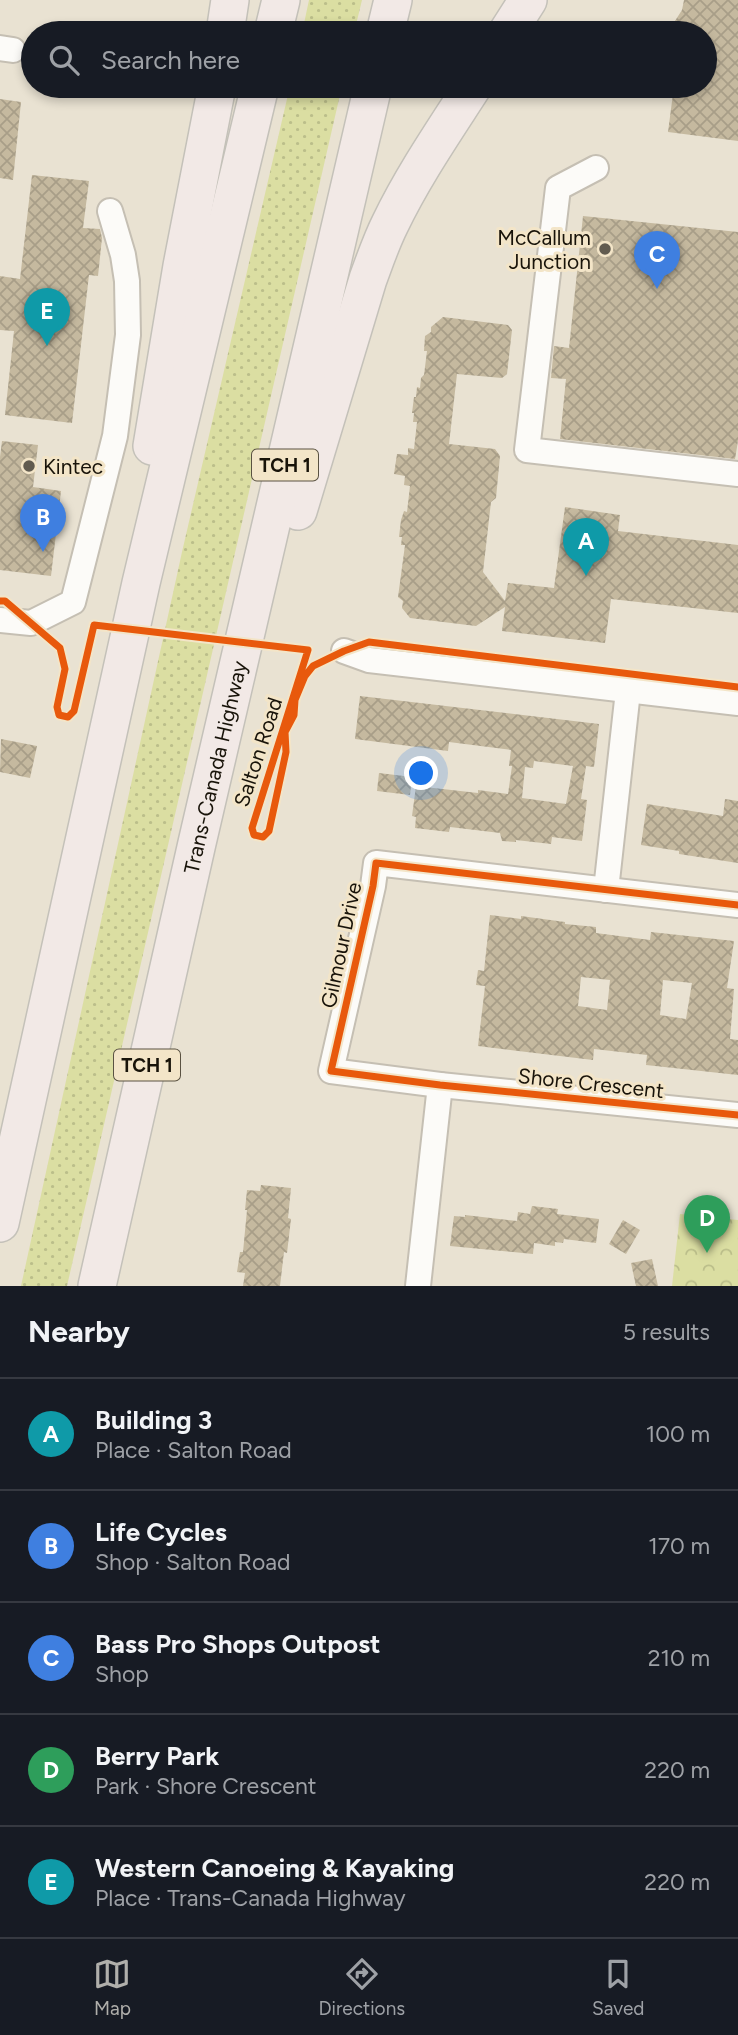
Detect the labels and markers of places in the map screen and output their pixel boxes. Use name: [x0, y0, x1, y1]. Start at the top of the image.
place label: McCallum Junction: [497, 225, 591, 274]
pin: C: [634, 231, 680, 289]
marker: McCallum Junction: [597, 241, 613, 257]
pin: E: [24, 288, 70, 346]
place label: Kintec: [43, 454, 103, 479]
marker: Kintec: [21, 458, 37, 474]
pin: B: [20, 494, 66, 552]
pin: A: [563, 518, 609, 576]
pin: D: [684, 1195, 730, 1253]

